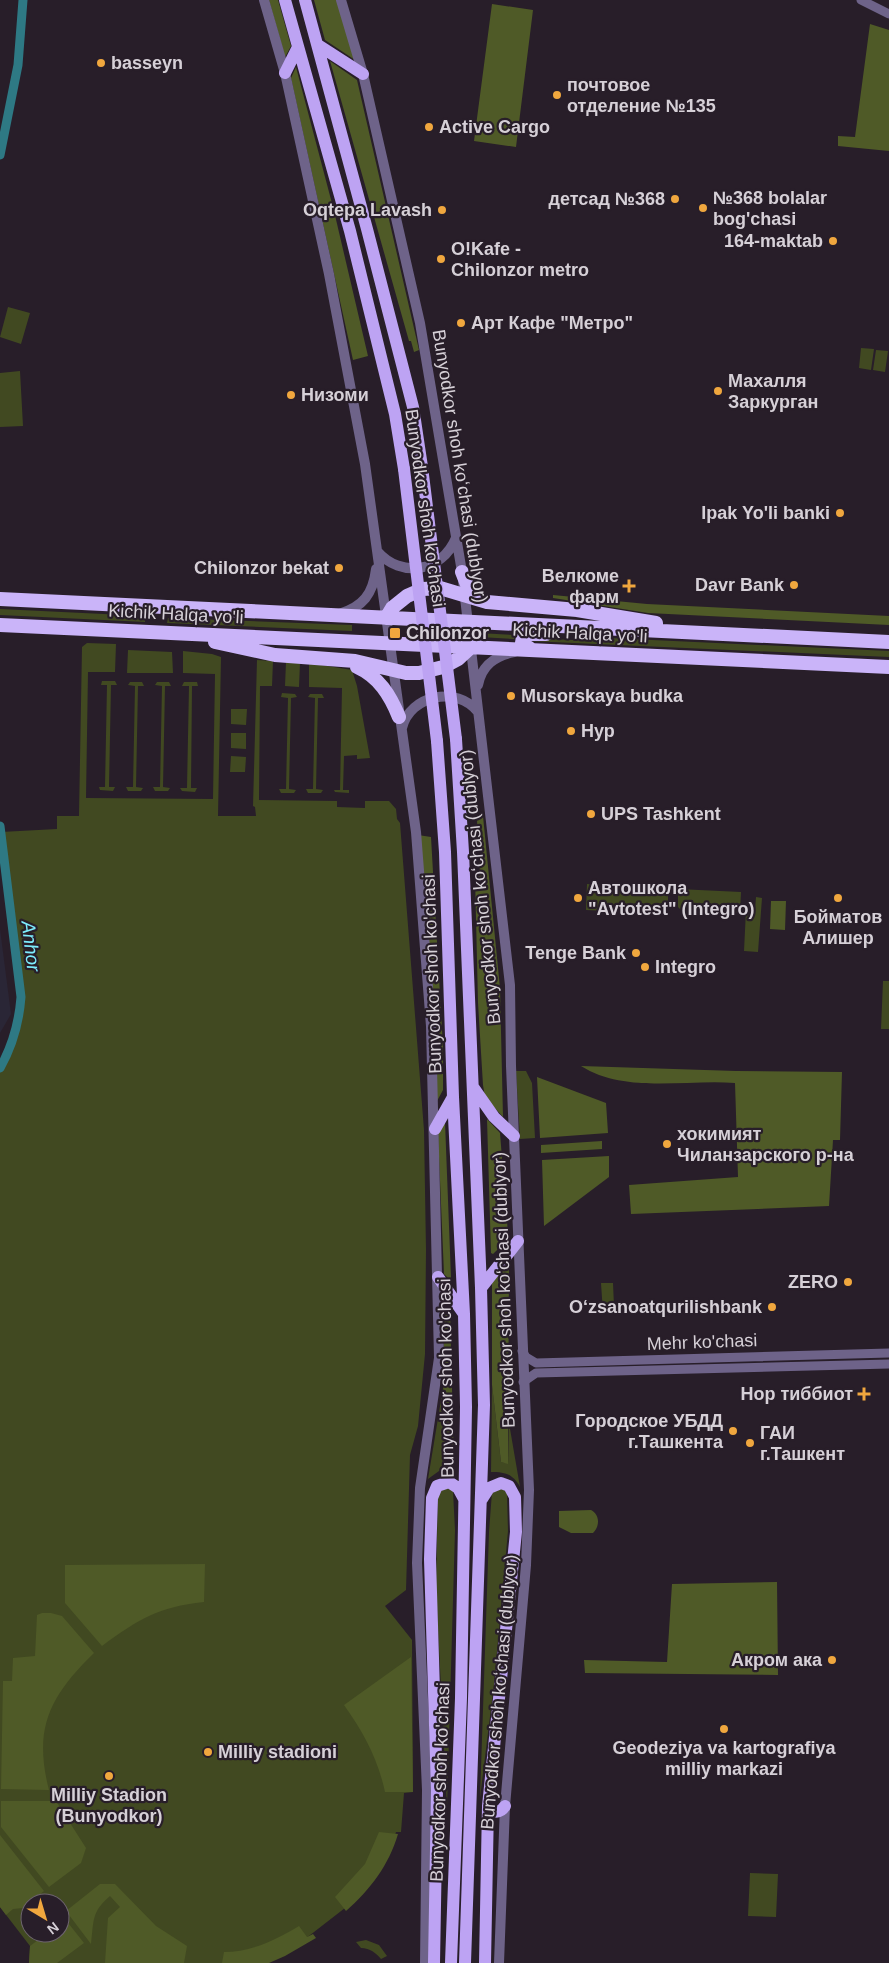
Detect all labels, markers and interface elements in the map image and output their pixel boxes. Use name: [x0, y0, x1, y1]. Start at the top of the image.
place label: basseyn: [111, 53, 183, 73]
marker: basseyn: [95, 57, 107, 69]
place label: почтовое отделение №135: [567, 75, 716, 116]
marker: почтовое отделение №135: [551, 89, 563, 101]
place label: Active Cargo: [439, 117, 550, 137]
marker: Active Cargo: [423, 121, 435, 133]
place label: №368 bolalar bog'chasi: [713, 188, 827, 229]
place label: детсад №368: [548, 189, 665, 209]
marker: детсад №368: [669, 193, 681, 205]
place label: Oqtepa Lavash: [303, 200, 432, 220]
marker: №368 bolalar bog'chasi: [697, 202, 709, 214]
marker: Oqtepa Lavash: [436, 204, 448, 216]
place label: 164-maktab: [724, 231, 823, 251]
marker: 164-maktab: [827, 235, 839, 247]
place label: O!Kafe - Chilonzor metro: [451, 239, 589, 280]
marker: O!Kafe - Chilonzor metro: [435, 253, 447, 265]
place label: Арт Кафе "Метро": [471, 313, 633, 333]
marker: Арт Кафе "Метро": [455, 317, 467, 329]
street label: Bunyodkor shoh koʻchasi (dublyor): [429, 328, 491, 604]
place label: Махалля Заркурган: [728, 371, 818, 412]
place label: Низоми: [301, 385, 369, 405]
marker: Махалля Заркурган: [712, 385, 724, 397]
marker: Низоми: [285, 389, 297, 401]
street label: Bunyodkor shoh ko'chasi: [401, 408, 449, 608]
place label: Ipak Yo'li banki: [701, 503, 830, 523]
marker: Ipak Yo'li banki: [834, 507, 846, 519]
place label: Chilonzor bekat: [194, 558, 329, 578]
marker: Chilonzor bekat: [333, 562, 345, 574]
place label: Велкоме фарм: [542, 566, 619, 607]
place label: Davr Bank: [695, 575, 785, 595]
marker: Davr Bank: [788, 579, 800, 591]
marker: Велкоме фарм: [623, 580, 635, 592]
street label: Kichik Halqa yo'li: [108, 600, 244, 628]
street label: Kichik Halqa yo'li: [512, 619, 648, 647]
place label: Chilonzor: [406, 623, 489, 643]
marker: Chilonzor: [388, 626, 402, 640]
place label: Musorskaya budka: [521, 686, 684, 706]
marker: Musorskaya budka: [505, 690, 517, 702]
place label: Нур: [581, 721, 615, 741]
marker: Нур: [565, 725, 577, 737]
street label: Bunyodkor shoh koʻchasi (dublyor): [456, 749, 504, 1025]
place label: UPS Tashkent: [601, 804, 721, 824]
marker: UPS Tashkent: [585, 808, 597, 820]
street label: Bunyodkor shoh ko'chasi: [419, 874, 445, 1074]
place label: Автошкола "Avtotest" (Integro): [588, 878, 754, 919]
marker: Автошкола "Avtotest" (Integro): [572, 892, 584, 904]
marker: Бойматов Алишер: [832, 892, 844, 904]
place label: Бойматов Алишер: [794, 907, 882, 948]
water label: Anhor: [17, 919, 45, 973]
place label: Tenge Bank: [525, 943, 627, 963]
marker: Tenge Bank: [630, 947, 642, 959]
place label: Integro: [655, 957, 716, 977]
marker: Integro: [639, 961, 651, 973]
place label: хокимият Чиланзарского р-на: [677, 1124, 855, 1165]
marker: хокимият Чиланзарского р-на: [661, 1138, 673, 1150]
street label: Bunyodkor shoh koʻchasi (dublyor): [489, 1152, 519, 1428]
place label: ZERO: [788, 1272, 838, 1292]
marker: ZERO: [842, 1276, 854, 1288]
street label: Bunyodkor shoh ko'chasi: [434, 1278, 458, 1478]
place label: Oʻzsanoatqurilishbank: [569, 1297, 763, 1317]
marker: Oʻzsanoatqurilishbank: [766, 1301, 778, 1313]
street label: Mehr ko'chasi: [646, 1330, 758, 1354]
place label: Нор тиббиот: [740, 1384, 853, 1404]
marker: Нор тиббиот: [857, 1387, 871, 1401]
place label: Городское УБДД г.Ташкента: [575, 1411, 724, 1452]
place label: ГАИ г.Ташкент: [760, 1423, 845, 1464]
marker: Городское УБДД г.Ташкента: [727, 1425, 739, 1437]
marker: ГАИ г.Ташкент: [744, 1437, 756, 1449]
street label: Bunyodkor shoh koʻchasi (dublyor): [477, 1554, 521, 1830]
place label: Акром ака: [731, 1650, 823, 1670]
marker: Акром ака: [826, 1654, 838, 1666]
street label: Bunyodkor shoh ko'chasi: [427, 1682, 453, 1882]
marker: Geodeziya va kartografiya milliy markazi: [718, 1723, 730, 1735]
place label: Geodeziya va kartografiya milliy markazi: [612, 1738, 837, 1779]
place label: Milliy stadioni: [218, 1742, 337, 1762]
marker: Milliy stadioni: [202, 1746, 214, 1758]
marker: Milliy Stadion (Bunyodkor): [103, 1770, 115, 1782]
place label: Milliy Stadion (Bunyodkor): [51, 1785, 167, 1826]
north arrow: [20, 1893, 70, 1943]
text: N: [44, 1919, 62, 1938]

